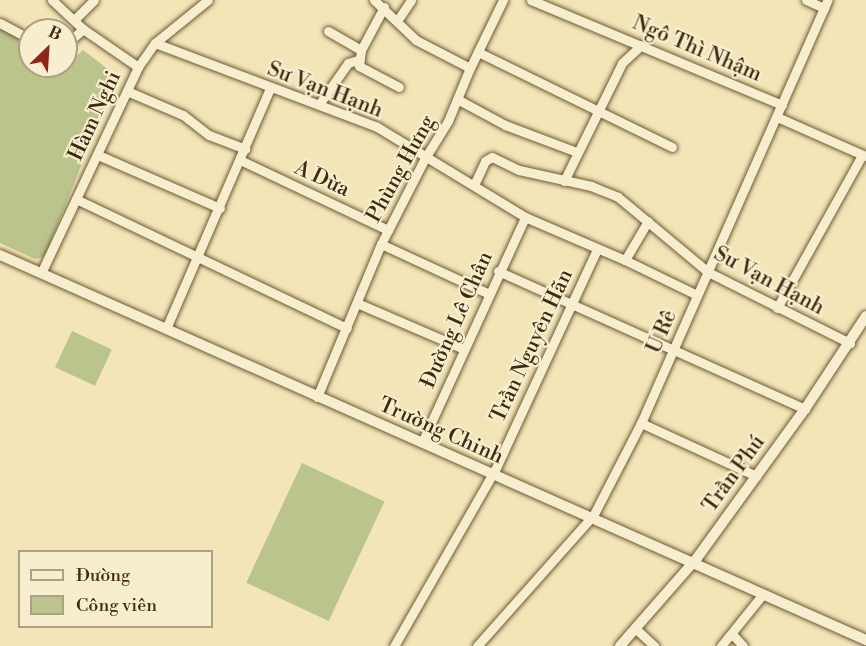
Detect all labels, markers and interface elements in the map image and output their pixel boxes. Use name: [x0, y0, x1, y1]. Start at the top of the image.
street label: Ngô Thì Nhậm: [629, 10, 765, 88]
north arrow: [18, 18, 78, 78]
text: B: [45, 22, 64, 45]
street label: Sư Vạn Hạnh: [264, 56, 386, 124]
street label: Hàm Nghi: [63, 67, 127, 165]
street label: Phùng Hưng: [361, 111, 441, 227]
street label: A Dừa: [291, 155, 353, 203]
street label: Sư Vạn Hạnh: [709, 241, 829, 321]
street label: Đường Lê Chân: [416, 248, 498, 392]
street label: Trần Nguyên Hãn: [485, 265, 579, 427]
street label: U Rê: [641, 306, 683, 358]
street label: Trường Chinh: [375, 392, 507, 470]
street label: Trần Phú: [698, 431, 770, 517]
legend: [18, 550, 213, 628]
text: Đường: [76, 564, 130, 587]
text: Công viên: [76, 594, 157, 617]

